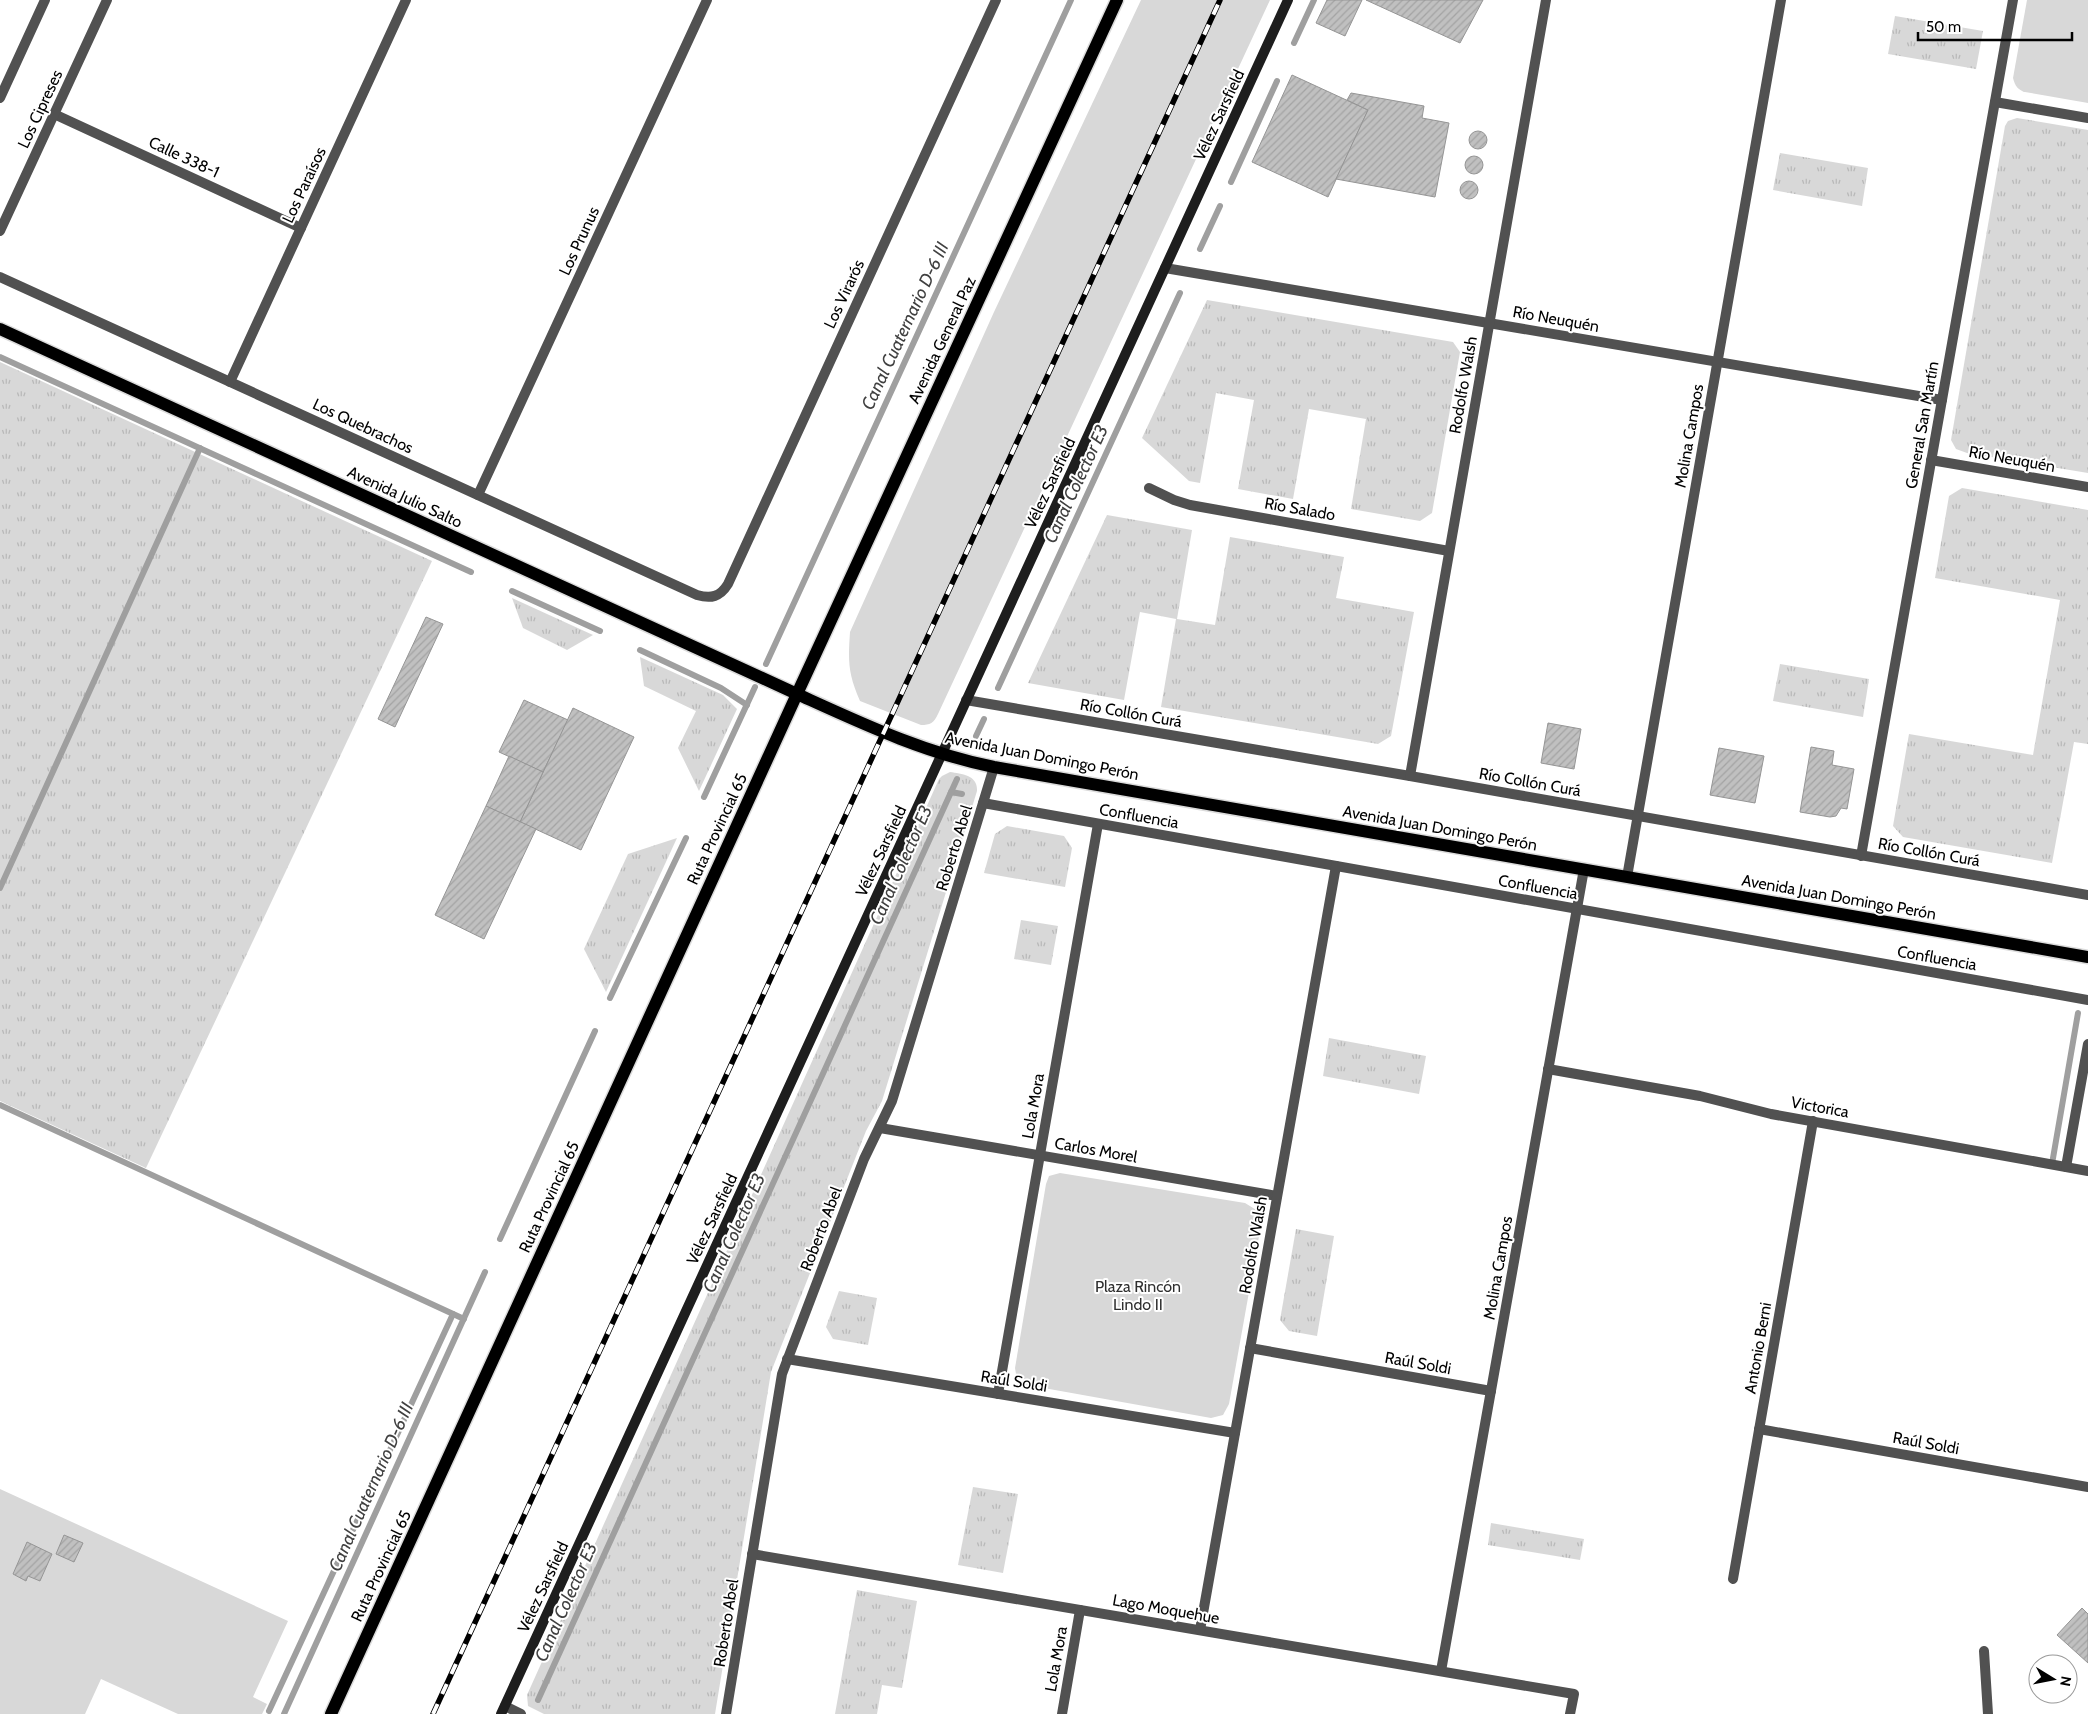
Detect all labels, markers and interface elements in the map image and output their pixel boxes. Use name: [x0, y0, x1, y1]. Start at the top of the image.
scale bar: [1918, 10, 2072, 42]
text: 50 m: [1926, 18, 1961, 36]
street label: Vélez Sarsfield: [1190, 66, 1248, 164]
street label: Los Cipreses: [14, 67, 67, 151]
street label: Calle 338-1: [146, 132, 222, 182]
street label: Los Paraísos: [278, 144, 330, 226]
street label: Los Prunus: [555, 203, 603, 278]
water label: Canal Cuaternario D-6 III: [857, 238, 954, 413]
street label: Los Virarós: [820, 256, 868, 331]
street label: Avenida General Paz: [904, 273, 980, 406]
street label: Río Neuquén: [1511, 302, 1601, 336]
street label: Rodolfo Walsh: [1445, 335, 1481, 435]
street label: General San Martín: [1901, 360, 1943, 490]
street label: Molina Campos: [1671, 382, 1708, 489]
street label: Los Quebrachos: [310, 394, 417, 458]
water label: Canal Colector E3: [1039, 421, 1113, 547]
street label: Vélez Sarsfield: [1021, 434, 1079, 532]
street label: Río Neuquén: [1967, 442, 2057, 476]
street label: Avenida Julio Salto: [345, 462, 466, 532]
street label: Río Salado: [1263, 493, 1337, 525]
street label: Río Collón Curá: [1079, 695, 1184, 731]
street label: Avenida Juan Domingo Perón: [943, 728, 1141, 784]
street label: Río Collón Curá: [1478, 764, 1583, 800]
street label: Ruta Provincial 65: [683, 770, 751, 888]
street label: Confluencia: [1098, 800, 1180, 832]
street label: Vélez Sarsfield: [852, 802, 910, 900]
water label: Canal Colector E3: [865, 802, 937, 928]
street label: Avenida Juan Domingo Perón: [1341, 802, 1539, 854]
street label: Roberto Abel: [932, 803, 976, 893]
street label: Río Collón Curá: [1877, 834, 1982, 870]
street label: Confluencia: [1497, 871, 1579, 903]
street label: Avenida Juan Domingo Perón: [1740, 871, 1938, 923]
street label: Confluencia: [1896, 942, 1978, 974]
street label: Lola Mora: [1018, 1072, 1048, 1140]
street label: Victorica: [1789, 1093, 1851, 1122]
street label: Carlos Morel: [1053, 1133, 1139, 1167]
street label: Ruta Provincial 65: [515, 1138, 583, 1256]
street label: Vélez Sarsfield: [683, 1170, 741, 1268]
water label: Canal Colector E3: [698, 1170, 770, 1296]
street label: Roberto Abel: [796, 1184, 846, 1274]
street label: Rodolfo Walsh: [1235, 1195, 1271, 1295]
street label: Molina Campos: [1480, 1214, 1517, 1321]
park label: Plaza Rincón Lindo II: [1095, 1277, 1181, 1314]
street label: Antonio Berni: [1741, 1301, 1775, 1395]
street label: Raúl Soldi: [1383, 1348, 1453, 1378]
street label: Raúl Soldi: [979, 1366, 1049, 1396]
water label: Canal Cuaternario D-6 III: [324, 1399, 418, 1575]
street label: Raúl Soldi: [1891, 1428, 1961, 1458]
street label: Ruta Provincial 65: [347, 1507, 415, 1625]
street label: Vélez Sarsfield: [514, 1538, 572, 1636]
water label: Canal Colector E3: [530, 1539, 602, 1665]
street label: Roberto Abel: [710, 1577, 742, 1668]
street label: Lago Moquehue: [1111, 1590, 1221, 1628]
street label: Lola Mora: [1041, 1625, 1071, 1693]
north arrow: [2028, 1654, 2078, 1704]
text: N: [2056, 1675, 2076, 1688]

